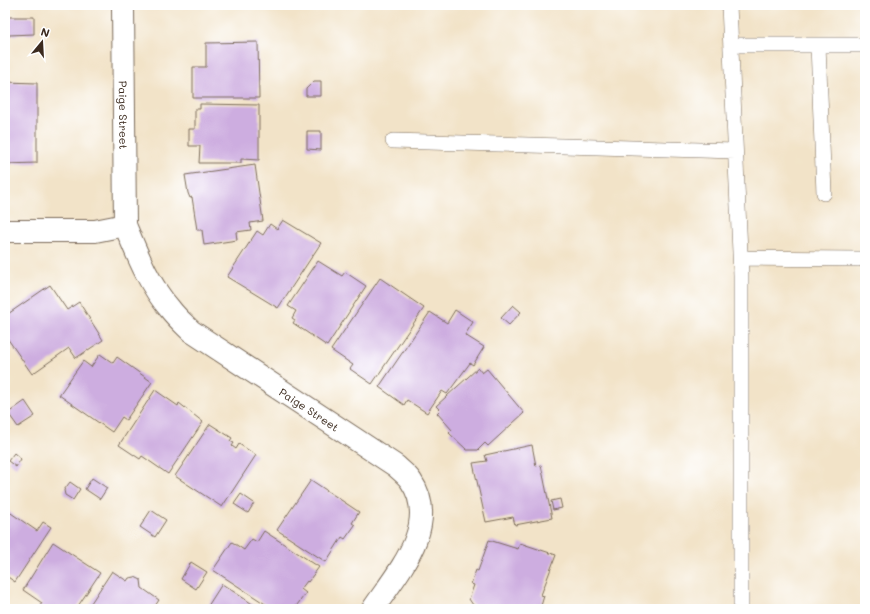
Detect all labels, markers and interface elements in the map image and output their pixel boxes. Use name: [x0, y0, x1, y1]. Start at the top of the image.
north arrow: [22, 22, 62, 62]
text: N: [39, 24, 52, 40]
street label: Paige Street: [116, 81, 132, 150]
street label: Paige Street: [277, 384, 342, 434]

